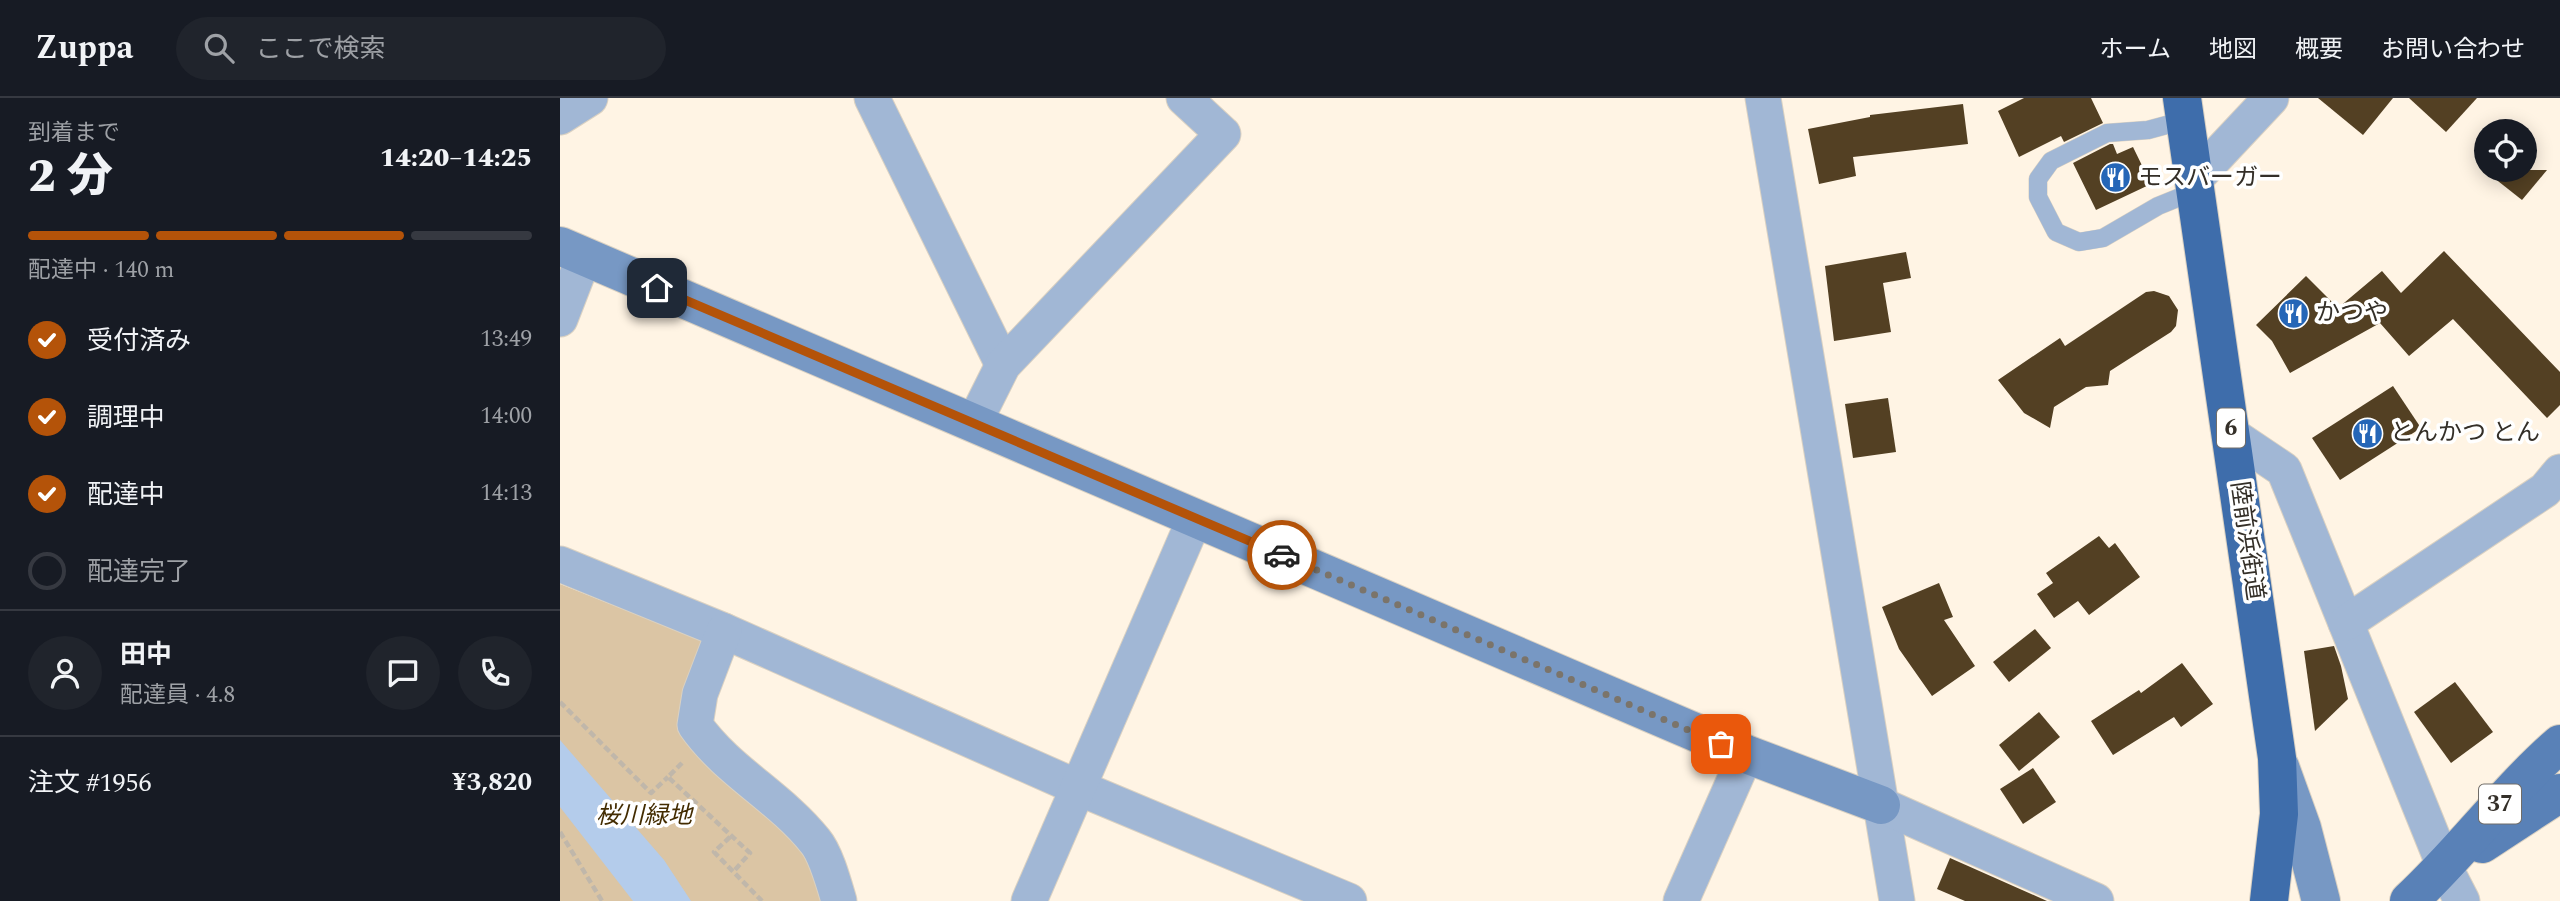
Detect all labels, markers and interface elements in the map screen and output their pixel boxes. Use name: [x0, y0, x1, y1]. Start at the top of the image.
search box: [176, 17, 666, 80]
text: Zuppa: [35, 23, 134, 73]
icon: search: [200, 29, 238, 67]
text: ここで検索: [256, 29, 386, 69]
text: ホーム: [2100, 32, 2171, 68]
text: 地図: [2209, 32, 2257, 68]
text: 概要: [2295, 32, 2343, 68]
text: お問い合わせ: [2381, 32, 2525, 68]
text: 到着まで: [28, 116, 120, 151]
map controls: [2474, 119, 2537, 182]
button: locate: [2474, 119, 2537, 182]
text: 14:20–14:25: [380, 138, 532, 178]
text: 2 分: [28, 142, 113, 212]
place label: モスバーガー: [2138, 160, 2282, 196]
restaurant icon: モスバーガー: [2098, 161, 2132, 195]
text: 配達中 · 140 m: [28, 253, 174, 288]
pin: [627, 258, 687, 318]
icon: home: [638, 269, 676, 307]
place label: かつや: [2316, 295, 2388, 331]
restaurant icon: かつや: [2276, 296, 2310, 330]
icon: check: [28, 321, 66, 359]
text: 受付済み: [87, 321, 191, 361]
text: 13:49: [480, 322, 532, 357]
icon: check: [28, 398, 66, 436]
text: 調理中: [87, 398, 165, 438]
text: 14:00: [480, 399, 532, 434]
road number: 6: [2217, 408, 2245, 448]
place label: とんかつ とん: [2390, 415, 2540, 451]
restaurant icon: とんかつ とん: [2350, 416, 2384, 450]
icon: check: [28, 475, 66, 513]
text: 配達中: [87, 475, 165, 515]
text: 14:13: [480, 476, 532, 511]
street label: 陸前浜街道: [2221, 479, 2273, 603]
courier: [1247, 520, 1317, 590]
icon: car: [1263, 536, 1301, 574]
text: 配達完了: [87, 552, 191, 592]
text: 田中: [120, 635, 172, 675]
button: person: [28, 636, 102, 710]
button: chat: [366, 636, 440, 710]
button: phone: [458, 636, 532, 710]
text: 配達員 · 4.8: [120, 678, 235, 713]
pin: [1691, 714, 1751, 774]
icon: bag: [1702, 725, 1740, 763]
text: ¥3,820: [452, 762, 532, 802]
text: 注文 #1956: [28, 763, 152, 803]
road number: 37: [2479, 784, 2521, 824]
park label: 桜川緑地: [596, 798, 695, 834]

